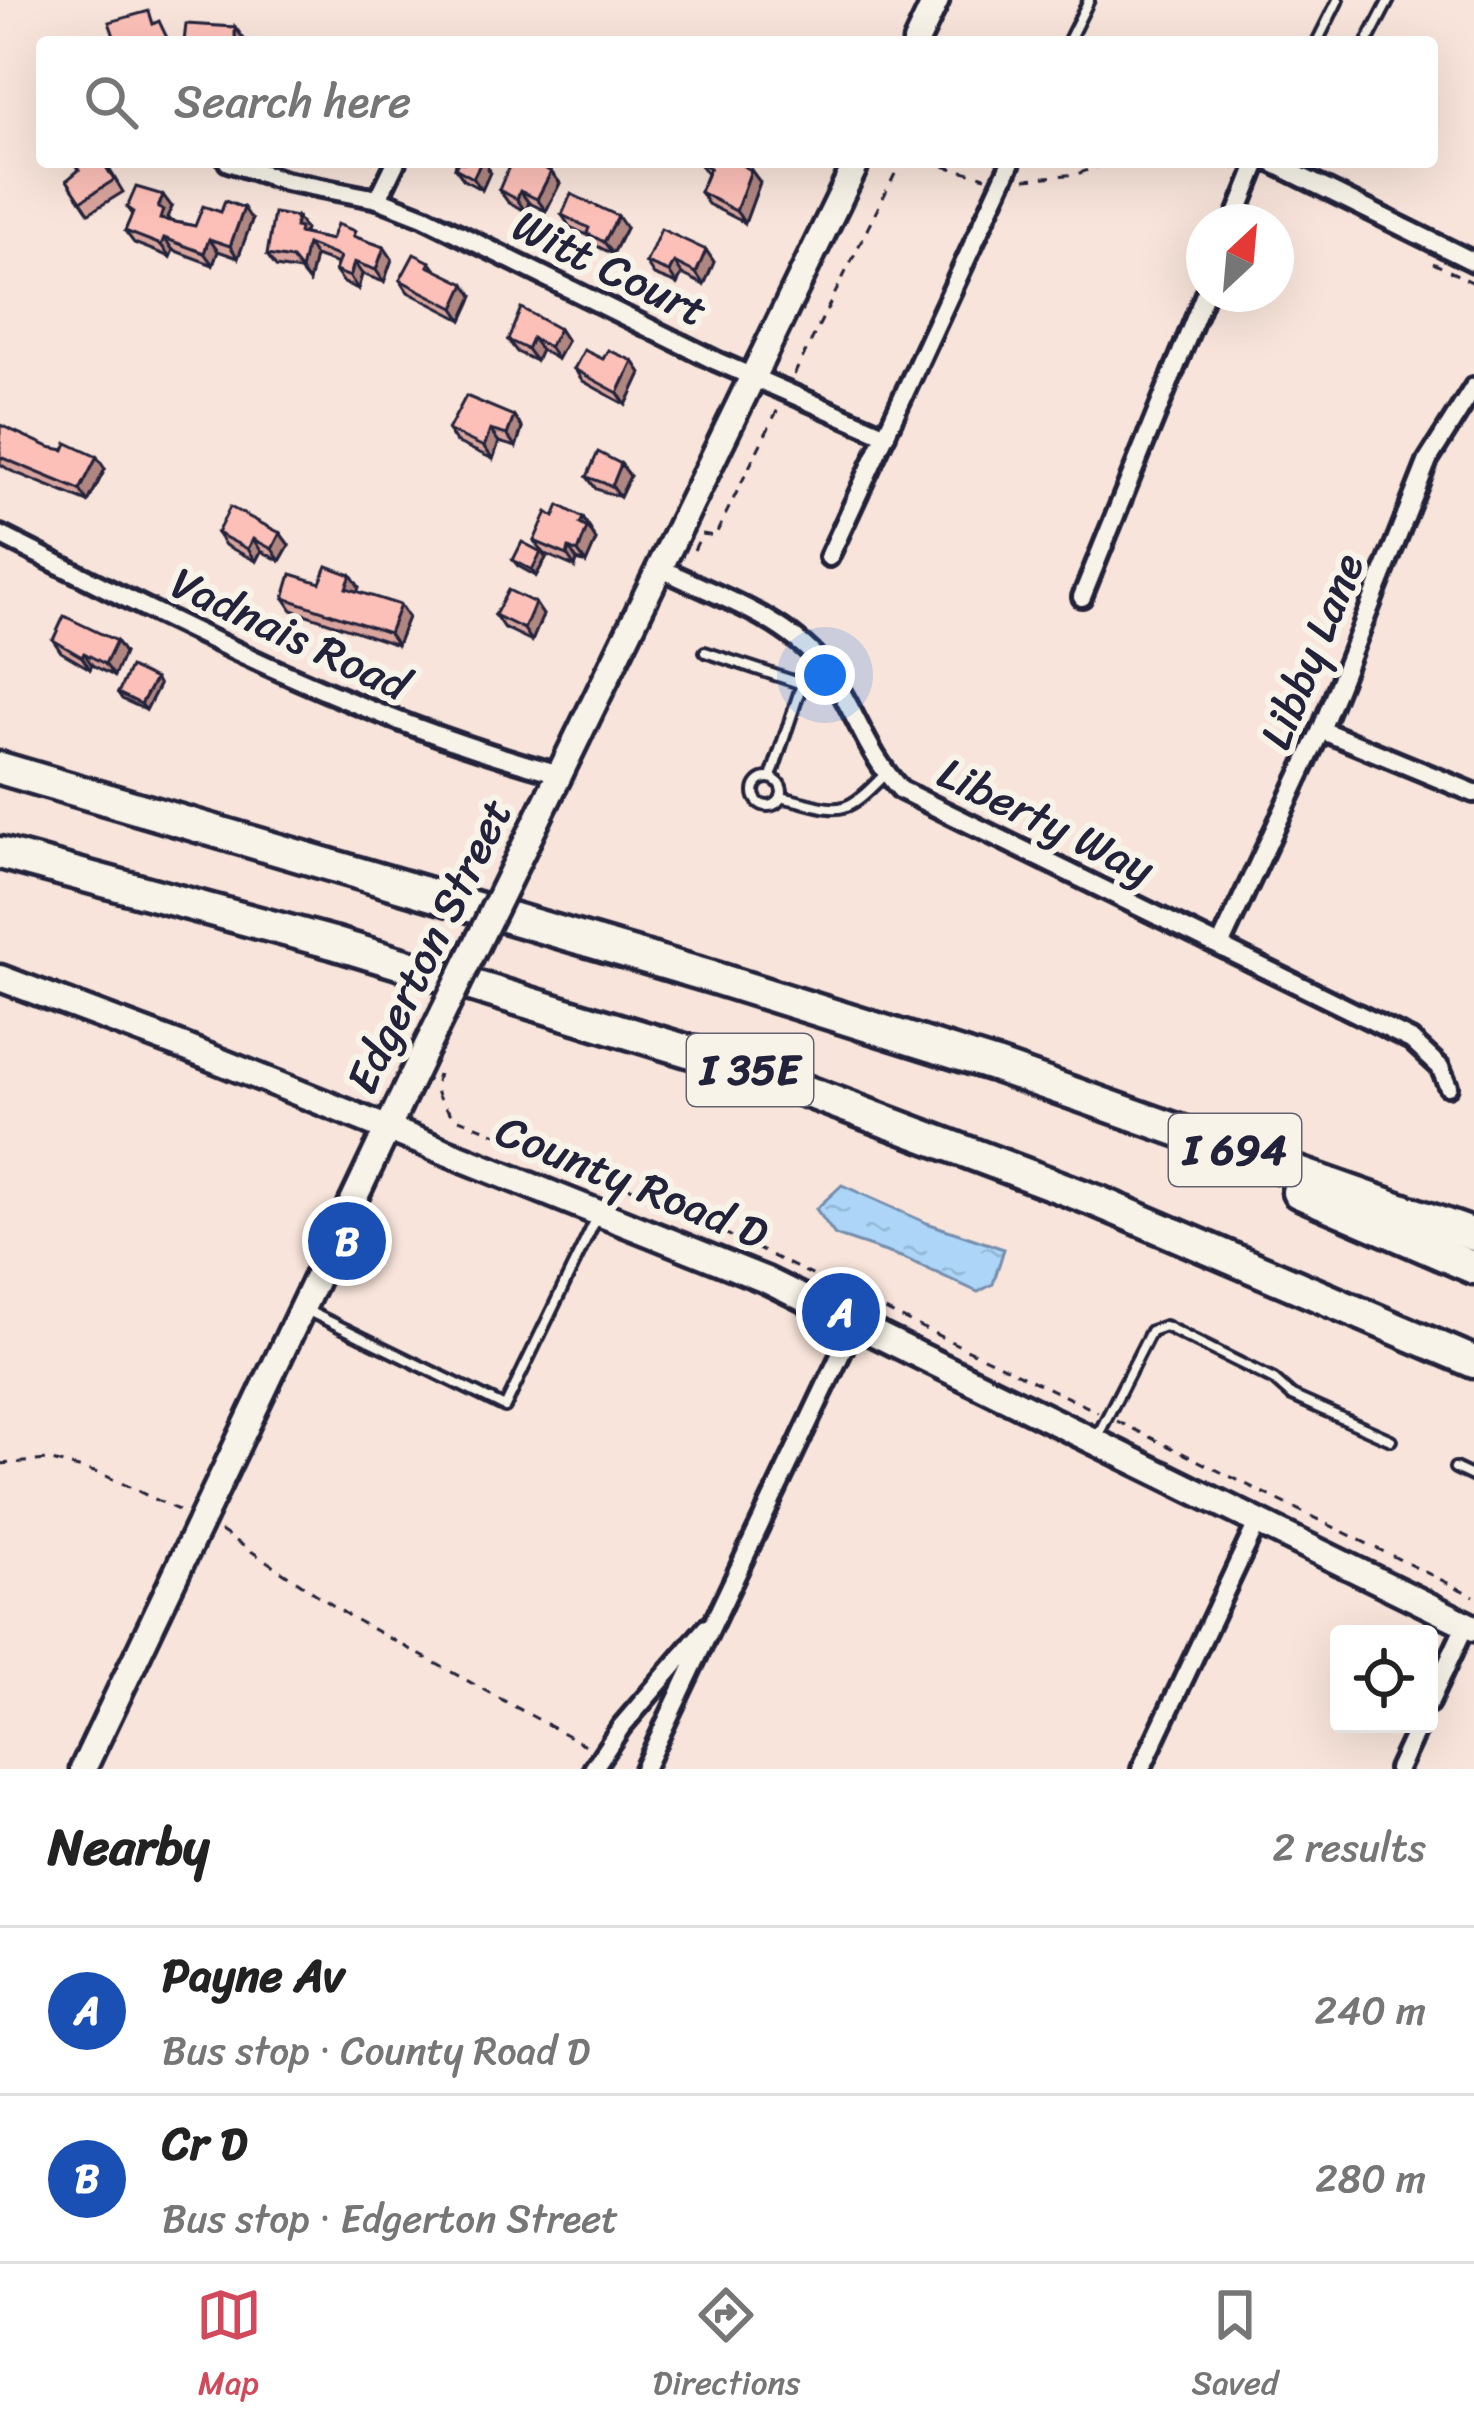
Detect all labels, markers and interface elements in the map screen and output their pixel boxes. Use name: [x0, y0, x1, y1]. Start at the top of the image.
search box: [36, 36, 1438, 168]
text: Search here: [174, 62, 411, 142]
icon: search: [78, 69, 144, 135]
street label: Witt Court: [498, 186, 722, 350]
north arrow: [1186, 204, 1294, 312]
street label: Libby Lane: [1236, 541, 1388, 761]
street label: Vadnais Road: [157, 544, 426, 726]
your location: [795, 645, 855, 705]
street label: Liberty Way: [924, 734, 1169, 908]
street label: Edgerton Street: [323, 784, 535, 1108]
road number: I 35E: [687, 1034, 813, 1106]
street label: County Road D: [483, 1091, 781, 1273]
road number: I 694: [1169, 1114, 1301, 1186]
pin: B: [308, 1196, 386, 1286]
pin: A: [802, 1267, 880, 1357]
map controls: [1330, 1625, 1438, 1733]
button: locate: [1330, 1625, 1438, 1733]
text: Nearby: [48, 1802, 209, 1892]
text: 2 results: [1272, 1813, 1426, 1882]
text: Payne Av: [162, 1936, 345, 2016]
text: A: [74, 1976, 100, 2045]
text: 240 m: [1314, 1976, 1426, 2045]
text: Bus stop · County Road D: [162, 2016, 590, 2085]
text: Cr D: [162, 2104, 247, 2184]
text: B: [75, 2144, 99, 2213]
text: 280 m: [1315, 2144, 1426, 2213]
text: Bus stop · Edgerton Street: [162, 2184, 618, 2253]
tab: Map: [196, 2282, 262, 2412]
tab: Directions: [653, 2282, 800, 2412]
tab: Saved: [1191, 2282, 1278, 2412]

